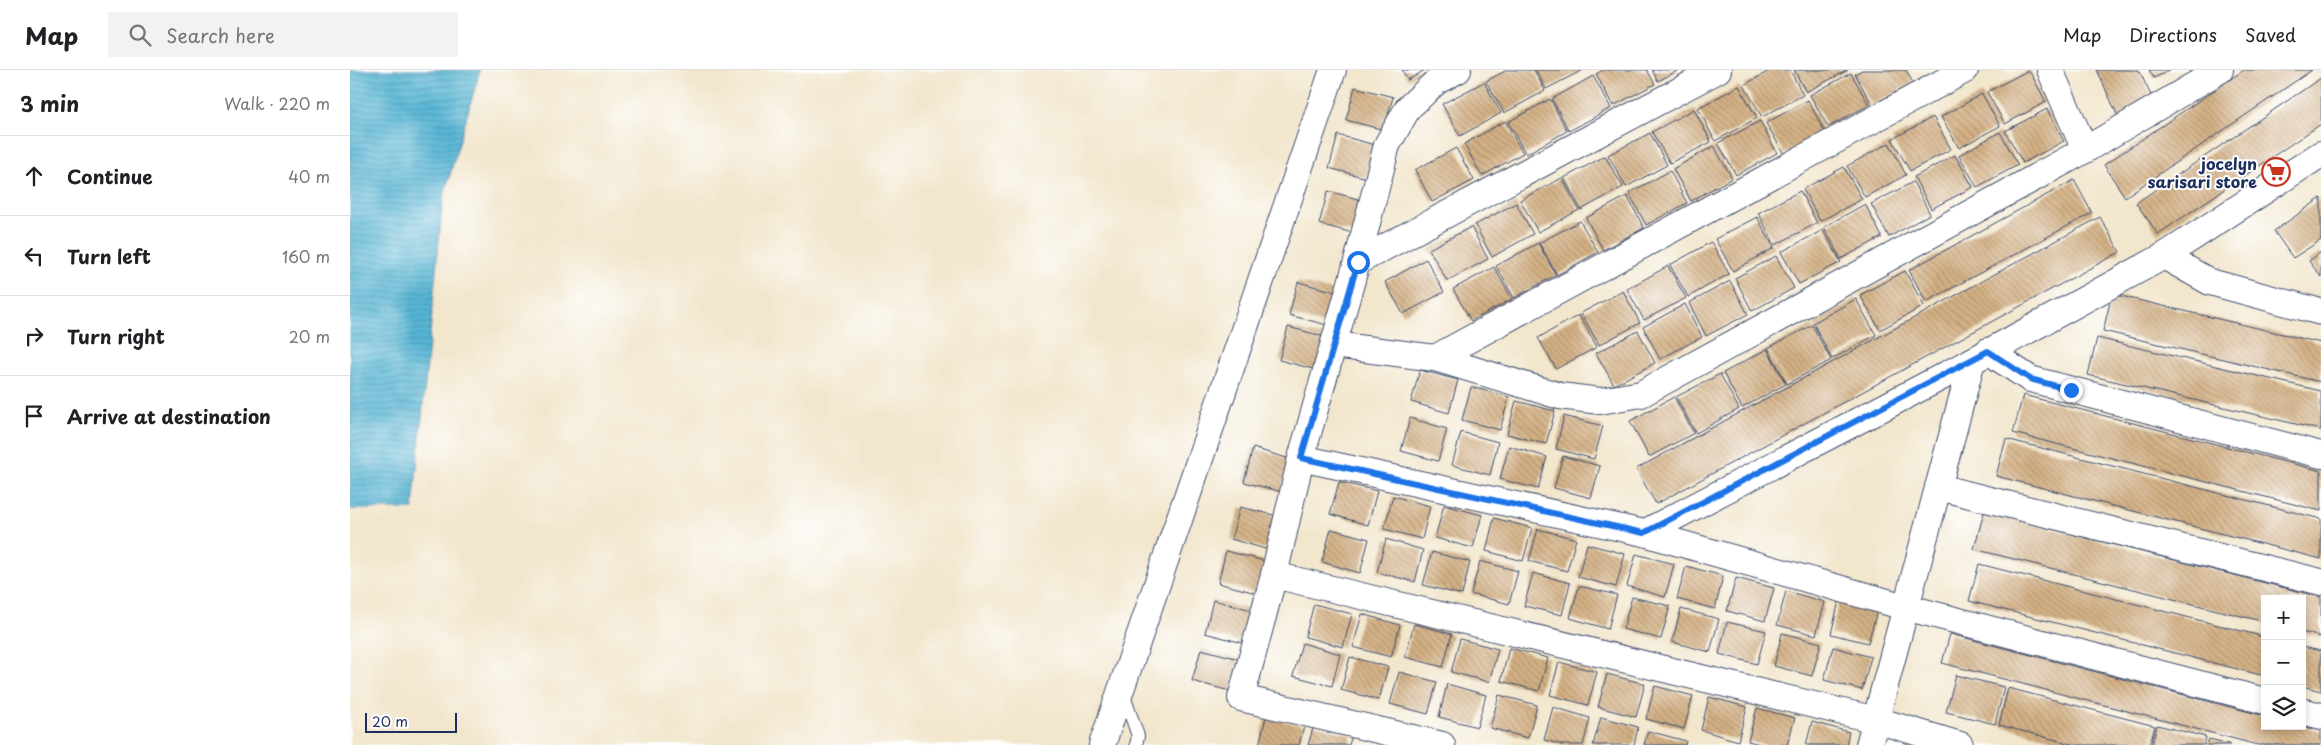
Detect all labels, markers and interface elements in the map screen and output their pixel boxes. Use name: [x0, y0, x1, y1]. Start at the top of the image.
search box: [108, 12, 458, 57]
text: Map: [25, 17, 78, 53]
icon: search: [126, 21, 154, 49]
text: Search here: [166, 21, 275, 49]
text: Map: [2063, 21, 2101, 48]
text: Directions: [2129, 21, 2217, 48]
text: Saved: [2245, 21, 2296, 48]
text: 3 min: [20, 87, 79, 119]
text: Walk · 220 m: [224, 91, 330, 115]
place label: jocelyn sarisari store: [2148, 151, 2257, 193]
supermarket icon: jocelyn sarisari store: [2261, 157, 2291, 187]
icon: ahead: [20, 162, 48, 190]
text: Continue: [67, 162, 153, 190]
text: 40 m: [288, 164, 330, 188]
icon: left: [20, 242, 48, 270]
text: Turn left: [67, 242, 151, 270]
text: 160 m: [282, 244, 330, 268]
route start: [1347, 251, 1370, 274]
icon: right: [20, 322, 48, 350]
text: Turn right: [67, 322, 165, 350]
text: 20 m: [289, 324, 330, 348]
route end: [2060, 379, 2083, 402]
icon: arrive: [20, 402, 48, 430]
text: Arrive at destination: [67, 402, 271, 430]
map controls: [2261, 595, 2306, 730]
button: +: [2261, 595, 2306, 640]
button: −: [2261, 640, 2306, 685]
button: layers: [2261, 685, 2306, 730]
scale bar: [365, 710, 458, 733]
text: 20 m: [372, 711, 408, 732]

